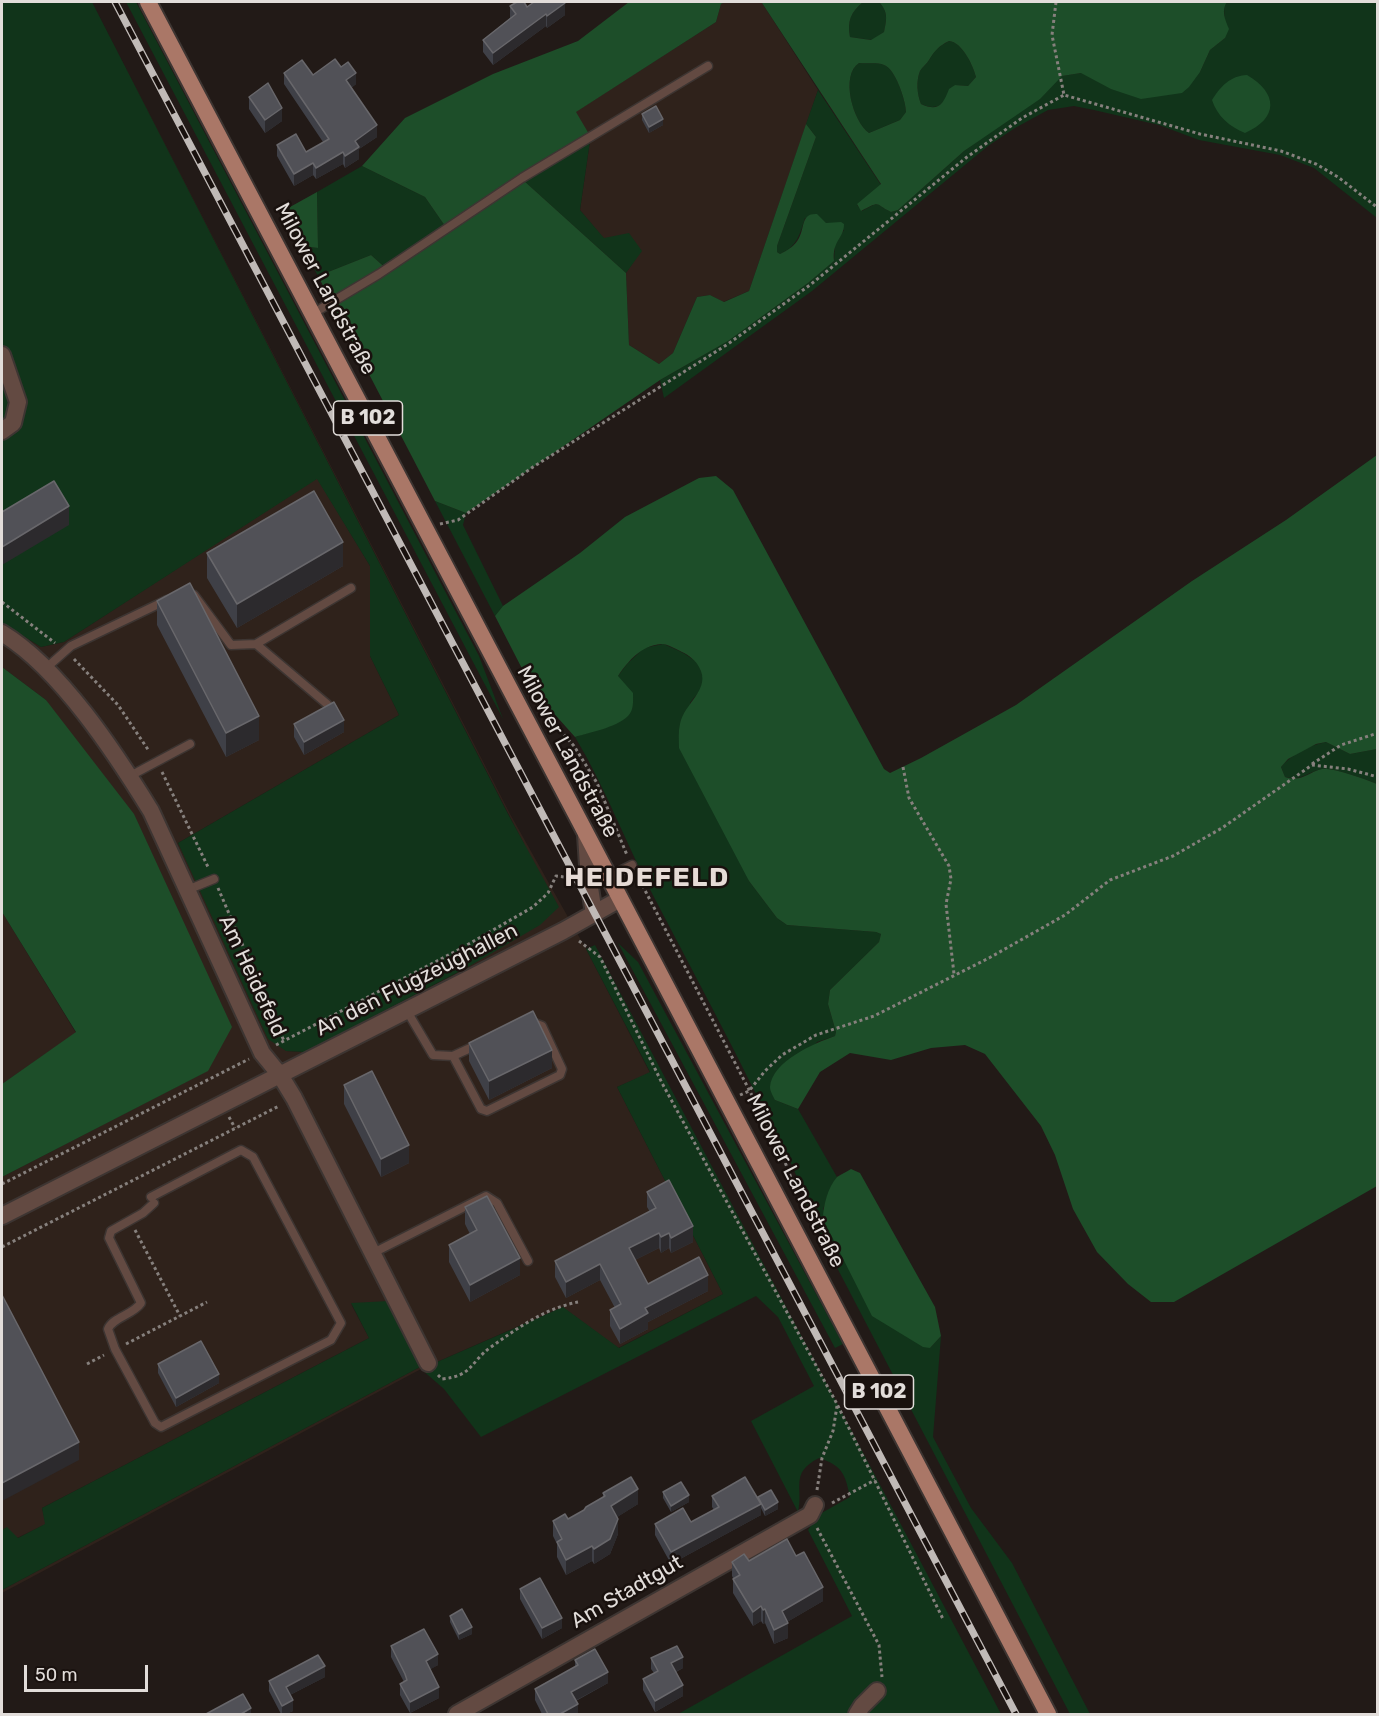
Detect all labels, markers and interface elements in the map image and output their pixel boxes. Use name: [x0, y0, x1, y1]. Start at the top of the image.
street label: Milower Landstraße: [269, 199, 381, 379]
road number: B 102: [334, 401, 403, 435]
street label: Milower Landstraße: [511, 662, 623, 842]
district label: HEIDEFELD: [564, 862, 730, 894]
street label: Am Heidefeld: [213, 911, 291, 1041]
street label: An den Flugzeughallen: [312, 918, 522, 1042]
street label: Milower Landstraße: [740, 1090, 850, 1272]
road number: B 102: [844, 1375, 914, 1409]
street label: Am Stadtgut: [567, 1550, 687, 1634]
scale bar: [27, 1653, 152, 1691]
text: 50 m: [35, 1664, 78, 1686]

